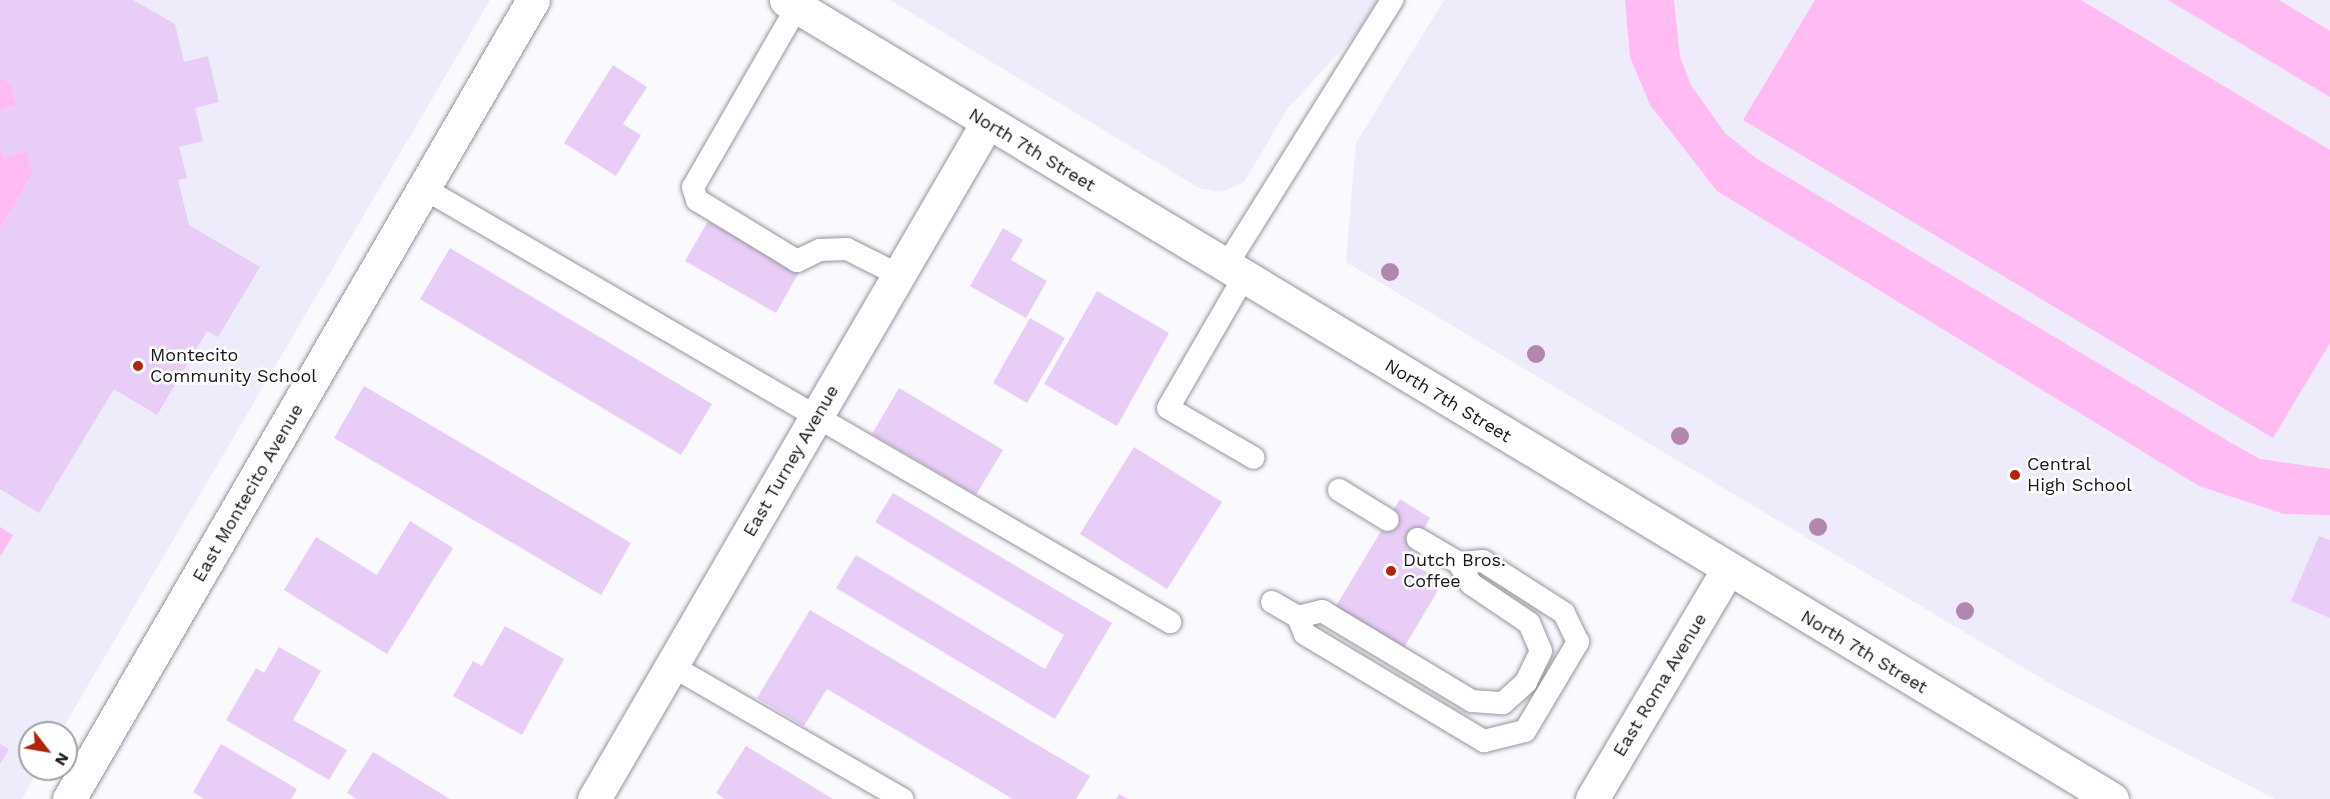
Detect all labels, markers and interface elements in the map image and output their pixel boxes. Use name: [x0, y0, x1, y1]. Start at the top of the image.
street label: North 7th Street: [964, 104, 1100, 196]
place label: Montecito Community School: [150, 345, 317, 388]
street label: North 7th Street: [1380, 355, 1516, 447]
marker: Montecito Community School: [131, 359, 145, 373]
street label: East Turney Avenue: [738, 381, 844, 541]
street label: East Montecito Avenue: [188, 400, 308, 586]
place label: Central High School: [2027, 454, 2132, 496]
marker: Central High School: [2008, 468, 2022, 482]
place label: Dutch Bros. Coffee: [1403, 550, 1506, 592]
marker: Dutch Bros. Coffee: [1384, 564, 1398, 578]
street label: North 7th Street: [1796, 606, 1932, 698]
street label: East Roma Avenue: [1608, 609, 1712, 761]
north arrow: [18, 721, 78, 781]
text: N: [51, 750, 73, 769]

